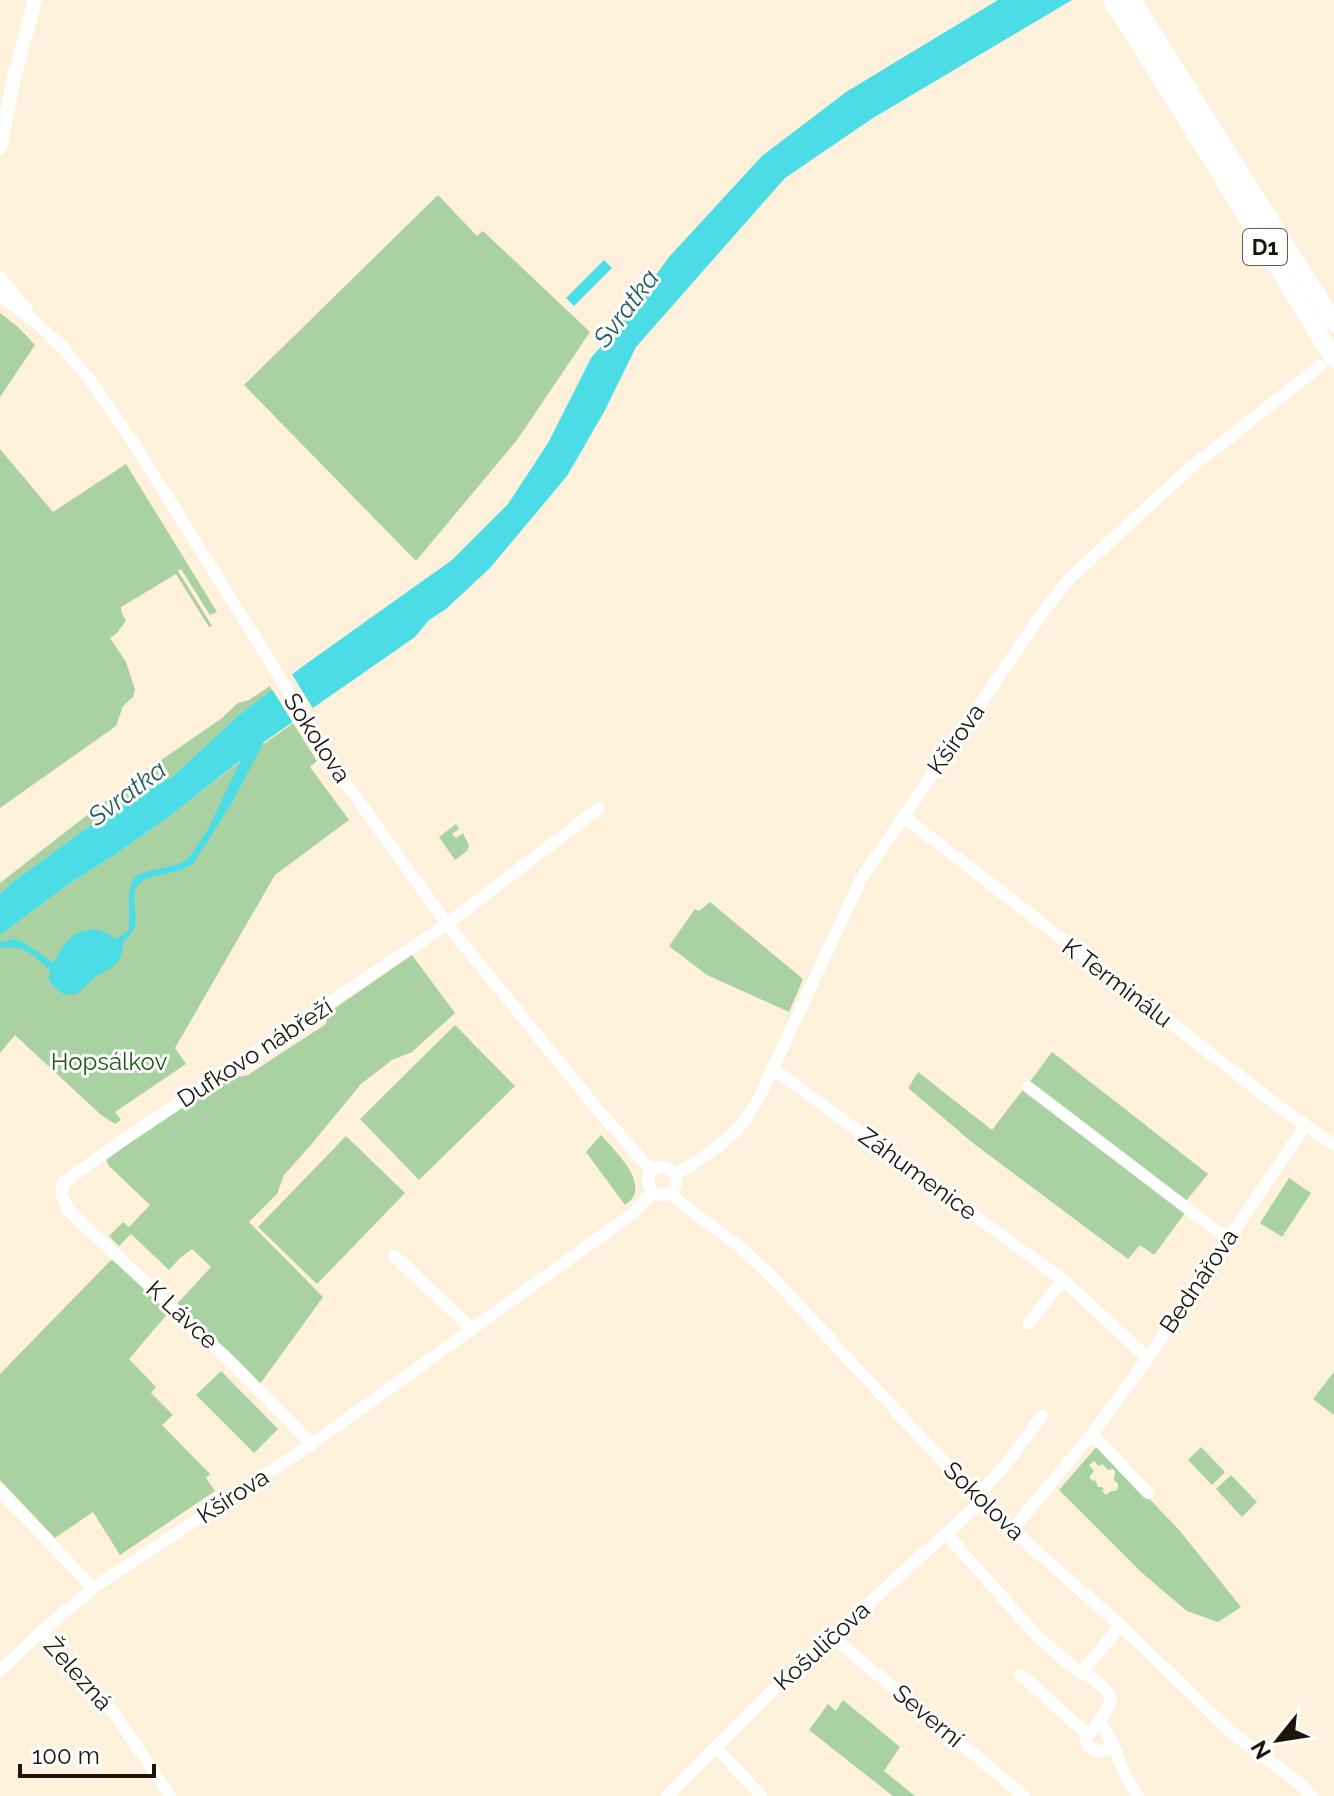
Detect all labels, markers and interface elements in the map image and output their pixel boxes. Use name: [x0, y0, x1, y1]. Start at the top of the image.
road number: D1: [1243, 229, 1287, 265]
water label: Svratka: [587, 263, 665, 354]
street label: Sokolova: [278, 687, 357, 788]
street label: Kšírova: [921, 698, 990, 780]
water label: Svratka: [81, 754, 172, 832]
street label: K Terminálu: [1057, 932, 1178, 1033]
street label: Dufkovo nábřeží: [172, 991, 338, 1113]
park label: Hopsálkov: [51, 1047, 167, 1076]
street label: Záhumenice: [854, 1121, 983, 1226]
street label: Bednářova: [1153, 1223, 1244, 1338]
street label: K Lávce: [140, 1274, 224, 1355]
street label: Sokolova: [938, 1455, 1031, 1546]
street label: Kšírova: [191, 1462, 274, 1529]
street label: Košuličova: [768, 1595, 876, 1696]
street label: Železná: [38, 1631, 119, 1716]
street label: Severní: [887, 1678, 970, 1754]
north arrow: [1238, 1700, 1318, 1780]
scale bar: [20, 1728, 154, 1778]
text: N: [1245, 1736, 1276, 1764]
text: 100 m: [32, 1741, 100, 1770]

